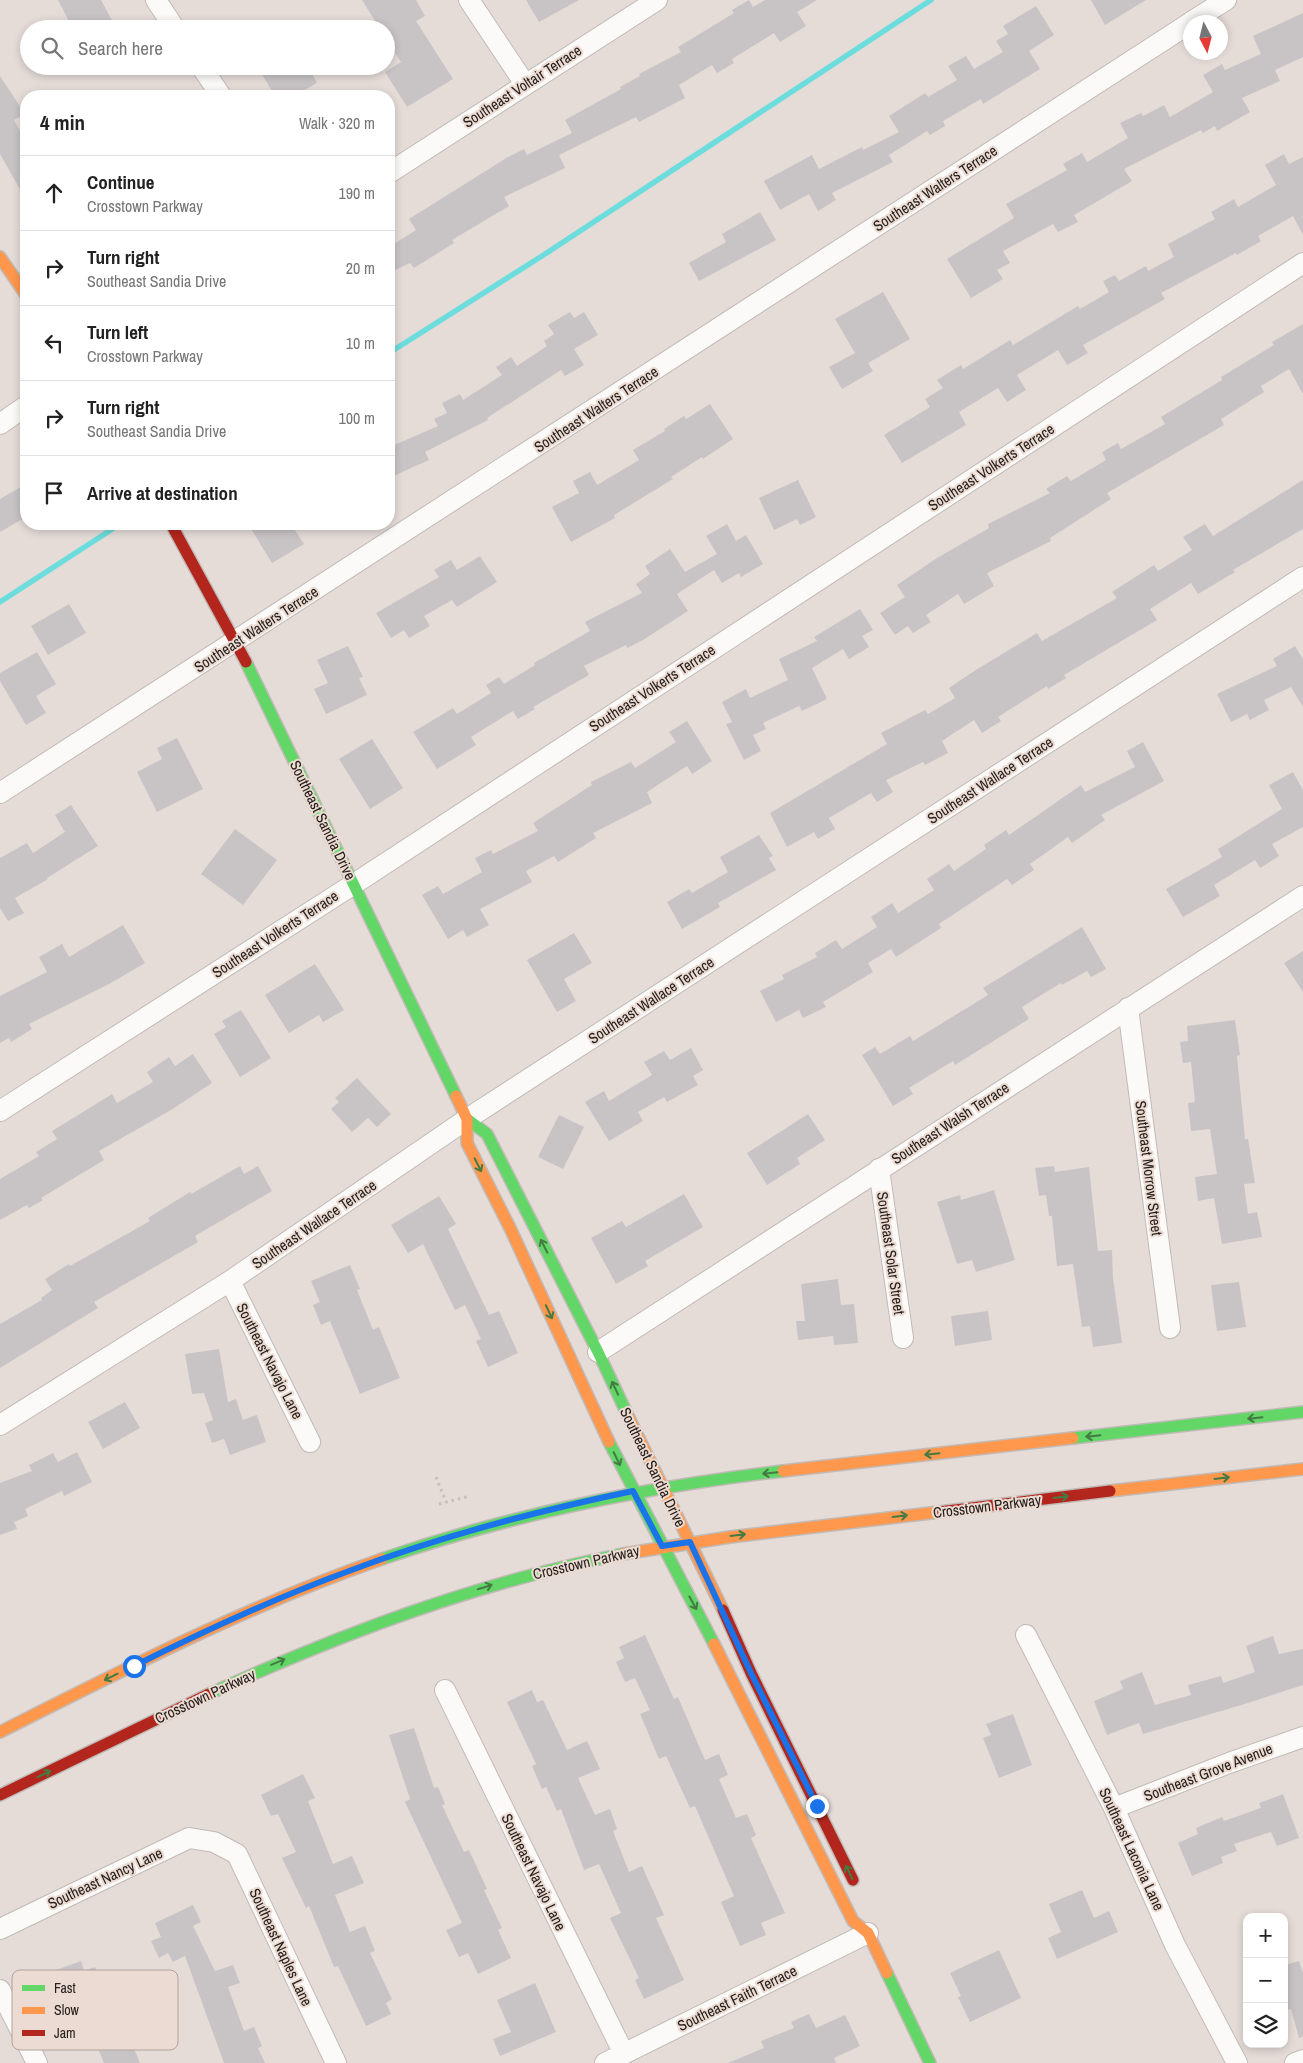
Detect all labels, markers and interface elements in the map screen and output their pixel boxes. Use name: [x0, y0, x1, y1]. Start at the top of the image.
north arrow: [1183, 15, 1228, 60]
search box: [20, 20, 395, 75]
icon: search: [38, 34, 66, 62]
text: Search here: [78, 35, 163, 61]
street label: Southeast Voltair Terrace: [458, 40, 586, 132]
text: 4 min: [40, 108, 85, 137]
text: Walk · 320 m: [299, 112, 375, 134]
street label: Southeast Walters Terrace: [869, 140, 1001, 236]
text: Continue: [87, 169, 155, 195]
icon: ahead: [40, 179, 68, 207]
text: 190 m: [339, 182, 375, 204]
text: Crosstown Parkway: [87, 195, 203, 217]
text: Turn right: [87, 244, 159, 270]
icon: right: [40, 254, 68, 282]
text: 20 m: [346, 257, 375, 279]
text: Southeast Sandia Drive: [87, 270, 226, 292]
text: Turn left: [87, 319, 148, 345]
icon: left: [40, 329, 68, 357]
text: 10 m: [346, 332, 375, 354]
text: Crosstown Parkway: [87, 345, 203, 367]
street label: Southeast Walters Terrace: [530, 361, 662, 457]
text: Turn right: [87, 394, 159, 420]
icon: right: [40, 404, 68, 432]
text: 100 m: [339, 407, 375, 429]
street label: Southeast Volkerts Terrace: [924, 418, 1058, 516]
text: Southeast Sandia Drive: [87, 420, 226, 442]
icon: arrive: [40, 479, 68, 507]
text: Arrive at destination: [87, 480, 238, 506]
street label: Southeast Walters Terrace: [190, 581, 322, 677]
street label: Southeast Volkerts Terrace: [585, 639, 719, 737]
street label: Southeast Wallace Terrace: [923, 731, 1057, 829]
street label: Southeast Sandia Drive: [285, 757, 361, 883]
street label: Southeast Volkerts Terrace: [208, 885, 342, 983]
street label: Southeast Wallace Terrace: [584, 951, 718, 1049]
street label: Southeast Walsh Terrace: [887, 1077, 1013, 1169]
street label: Southeast Morrow Street: [1130, 1099, 1168, 1237]
one-way arrow: [474, 1157, 484, 1172]
street label: Southeast Wallace Terrace: [247, 1174, 381, 1274]
street label: Southeast Solar Street: [872, 1190, 910, 1316]
one-way arrow: [539, 1239, 548, 1254]
street label: Southeast Navajo Lane: [232, 1299, 308, 1423]
one-way arrow: [544, 1304, 554, 1319]
one-way arrow: [610, 1381, 619, 1396]
street label: Southeast Sandia Drive: [615, 1404, 691, 1530]
one-way arrow: [1247, 1413, 1263, 1423]
one-way arrow: [1085, 1431, 1101, 1441]
one-way arrow: [924, 1449, 940, 1459]
one-way arrow: [613, 1451, 622, 1466]
one-way arrow: [762, 1468, 778, 1478]
one-way arrow: [1214, 1473, 1230, 1483]
street label: Crosstown Parkway: [932, 1489, 1043, 1523]
one-way arrow: [1053, 1492, 1069, 1502]
one-way arrow: [891, 1511, 907, 1521]
one-way arrow: [730, 1530, 746, 1540]
street label: Crosstown Parkway: [531, 1539, 642, 1584]
one-way arrow: [477, 1582, 493, 1591]
one-way arrow: [688, 1595, 698, 1610]
route start: [123, 1655, 146, 1678]
one-way arrow: [270, 1656, 285, 1666]
street label: Crosstown Parkway: [151, 1663, 259, 1728]
one-way arrow: [104, 1673, 119, 1682]
street label: Southeast Grove Avenue: [1140, 1738, 1276, 1806]
one-way arrow: [36, 1769, 51, 1778]
street label: Southeast Laconia Lane: [1094, 1784, 1170, 1914]
route end: [806, 1795, 829, 1818]
street label: Southeast Navajo Lane: [497, 1810, 572, 1934]
street label: Southeast Nancy Lane: [44, 1842, 166, 1914]
one-way arrow: [844, 1865, 853, 1880]
street label: Southeast Naples Lane: [244, 1885, 318, 2010]
map controls: [1243, 1913, 1288, 2048]
button: +: [1243, 1913, 1288, 1958]
button: −: [1243, 1958, 1288, 2003]
street label: Southeast Faith Terrace: [674, 1960, 800, 2036]
legend: [12, 1970, 178, 2050]
text: Fast: [54, 1979, 76, 1997]
text: Slow: [54, 2001, 80, 2019]
button: layers: [1243, 2003, 1288, 2048]
text: Jam: [54, 2024, 76, 2042]

